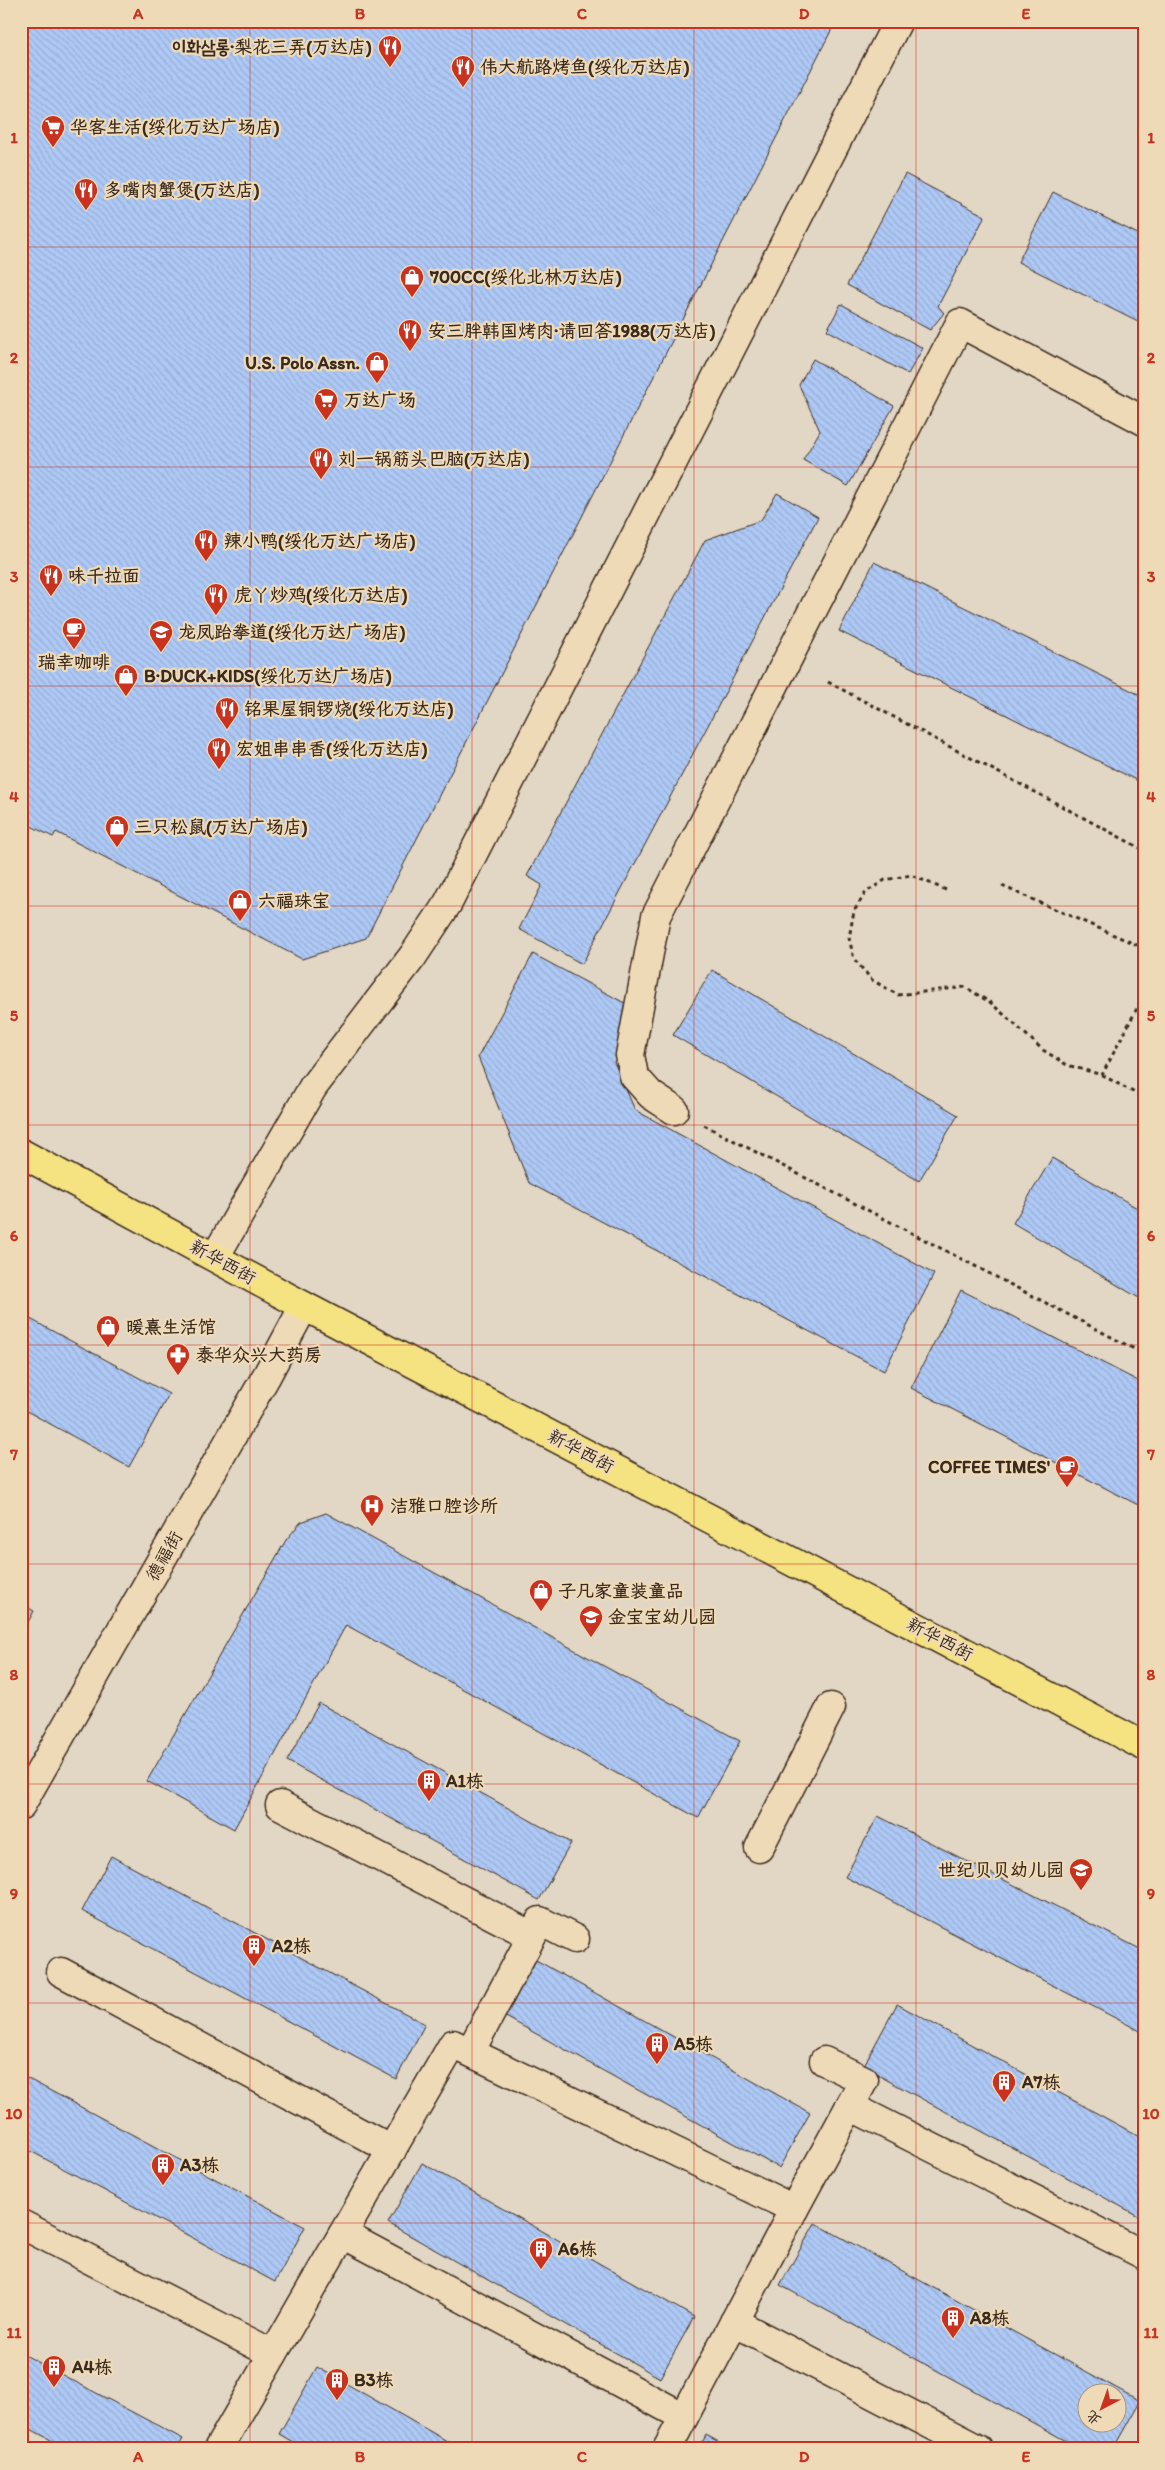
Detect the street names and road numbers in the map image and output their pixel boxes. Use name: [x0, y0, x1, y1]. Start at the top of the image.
street label: 新华西街: [186, 1235, 260, 1289]
street label: 新华西街: [544, 1424, 618, 1478]
street label: 德福街: [141, 1527, 187, 1585]
street label: 新华西街: [903, 1612, 977, 1666]

